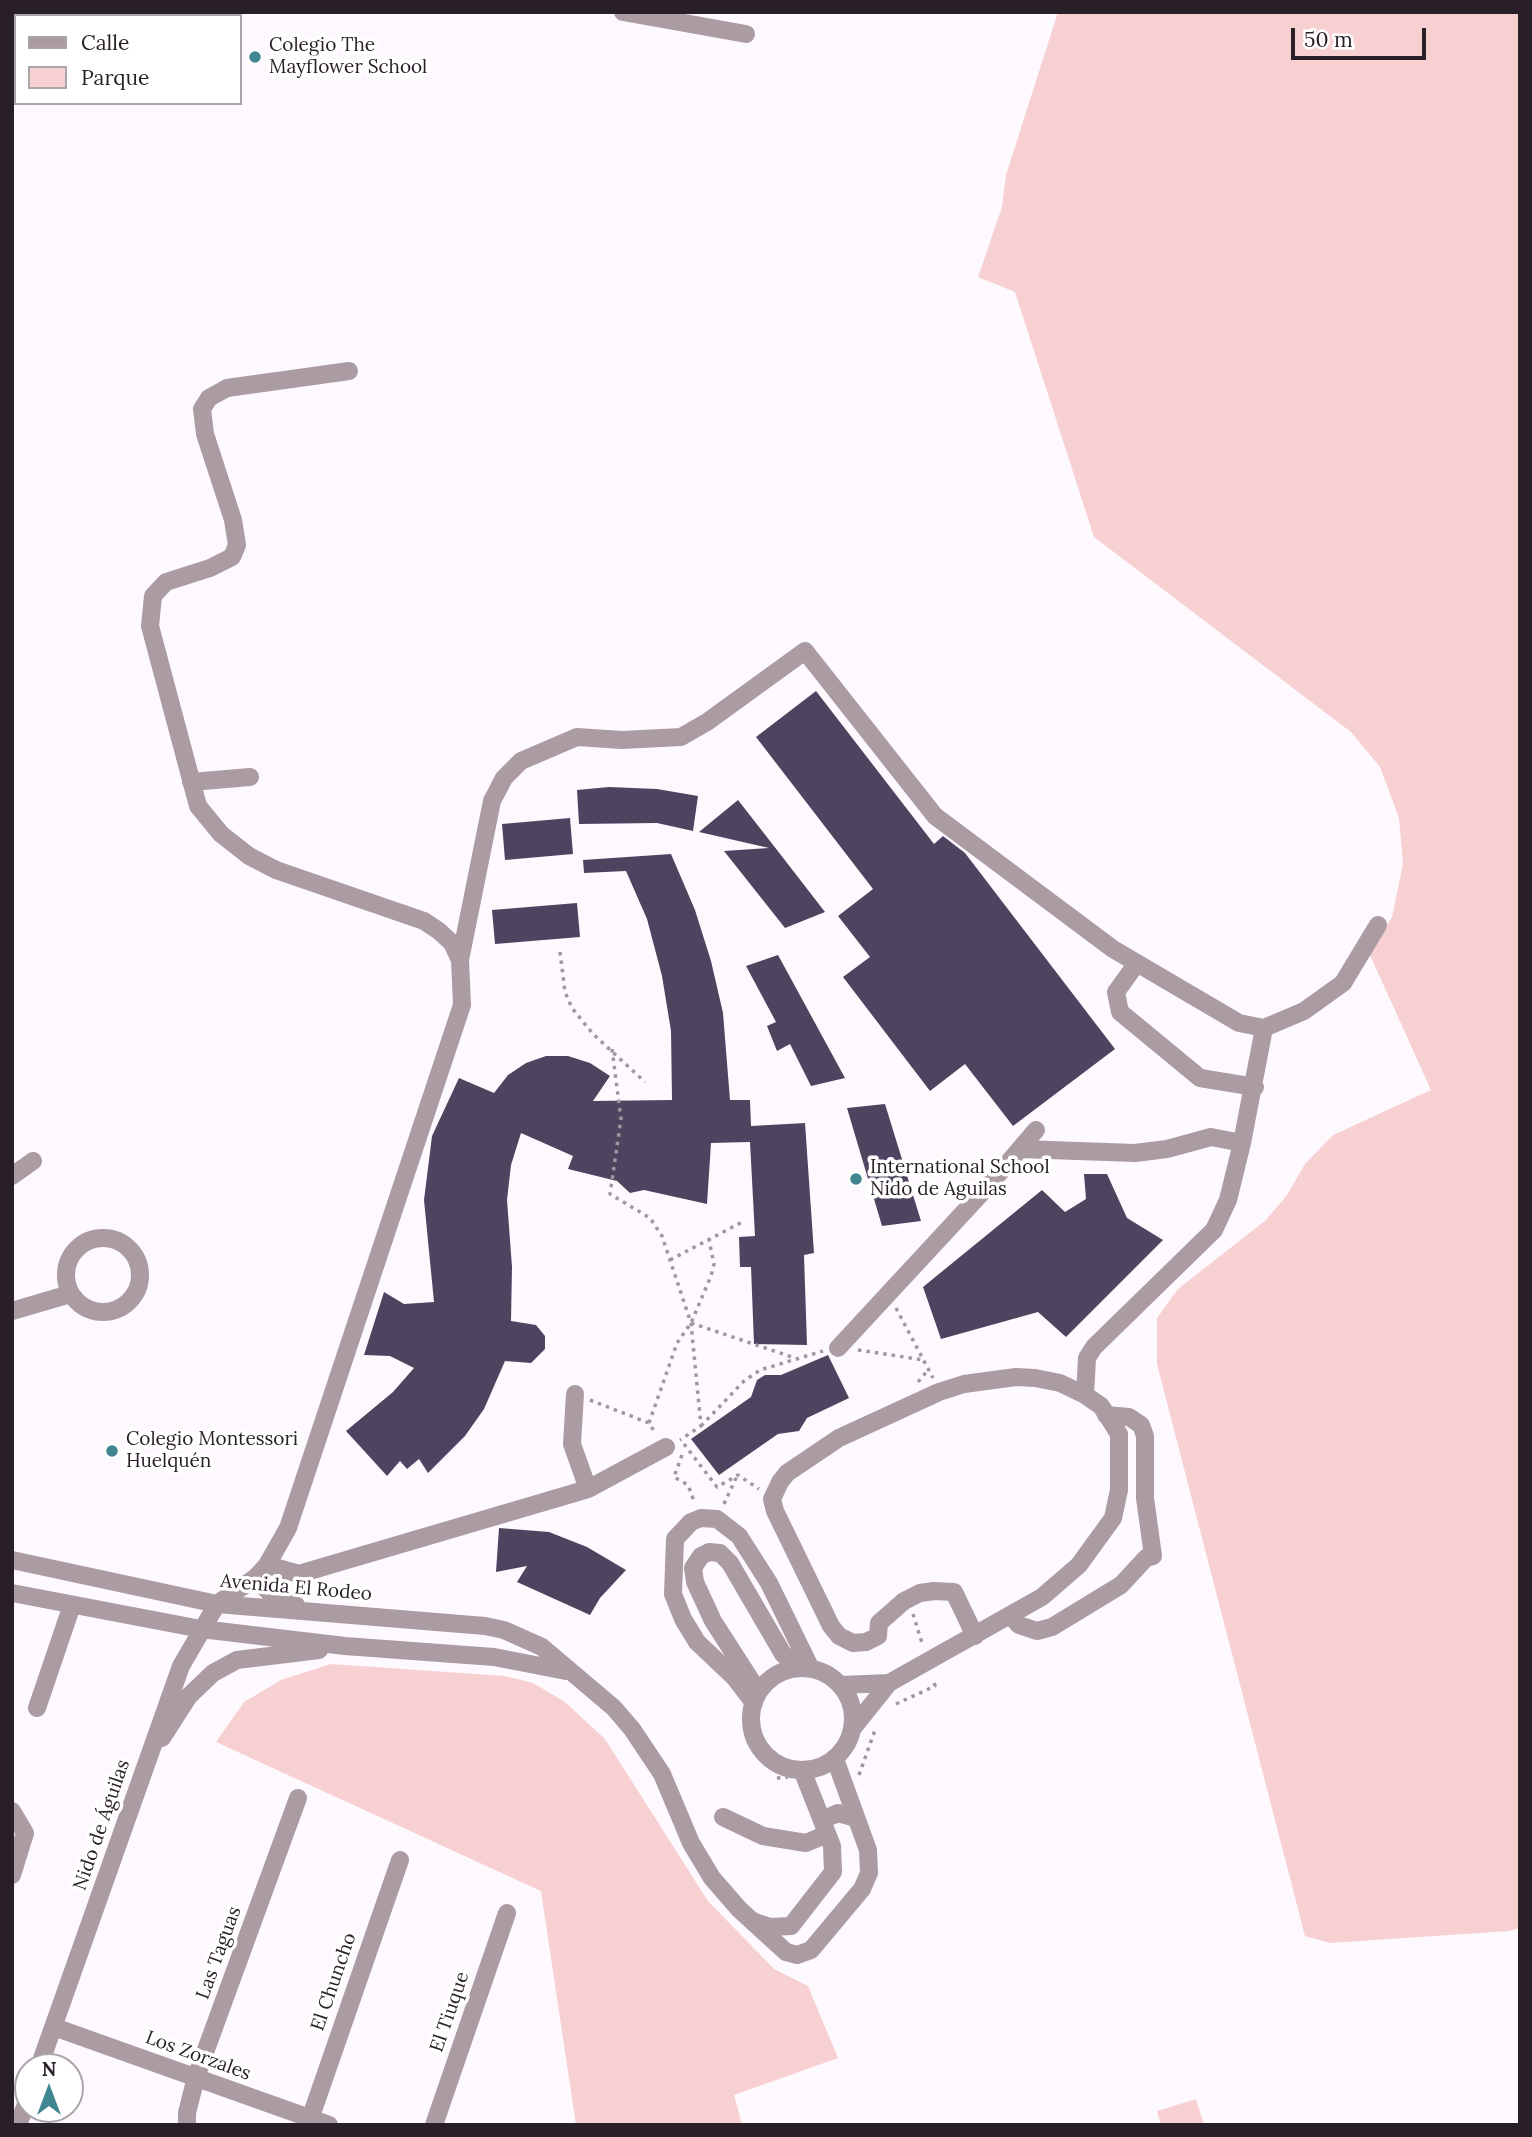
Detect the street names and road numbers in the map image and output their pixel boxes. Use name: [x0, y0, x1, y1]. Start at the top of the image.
street label: Avenida El Rodeo: [219, 1570, 373, 1606]
street label: Nido de Águilas: [69, 1757, 135, 1893]
street label: Las Taguas: [192, 1904, 246, 2002]
street label: El Chuncho: [307, 1930, 361, 2034]
street label: El Tiuque: [426, 1969, 474, 2055]
street label: Los Zorzales: [142, 2026, 254, 2086]

